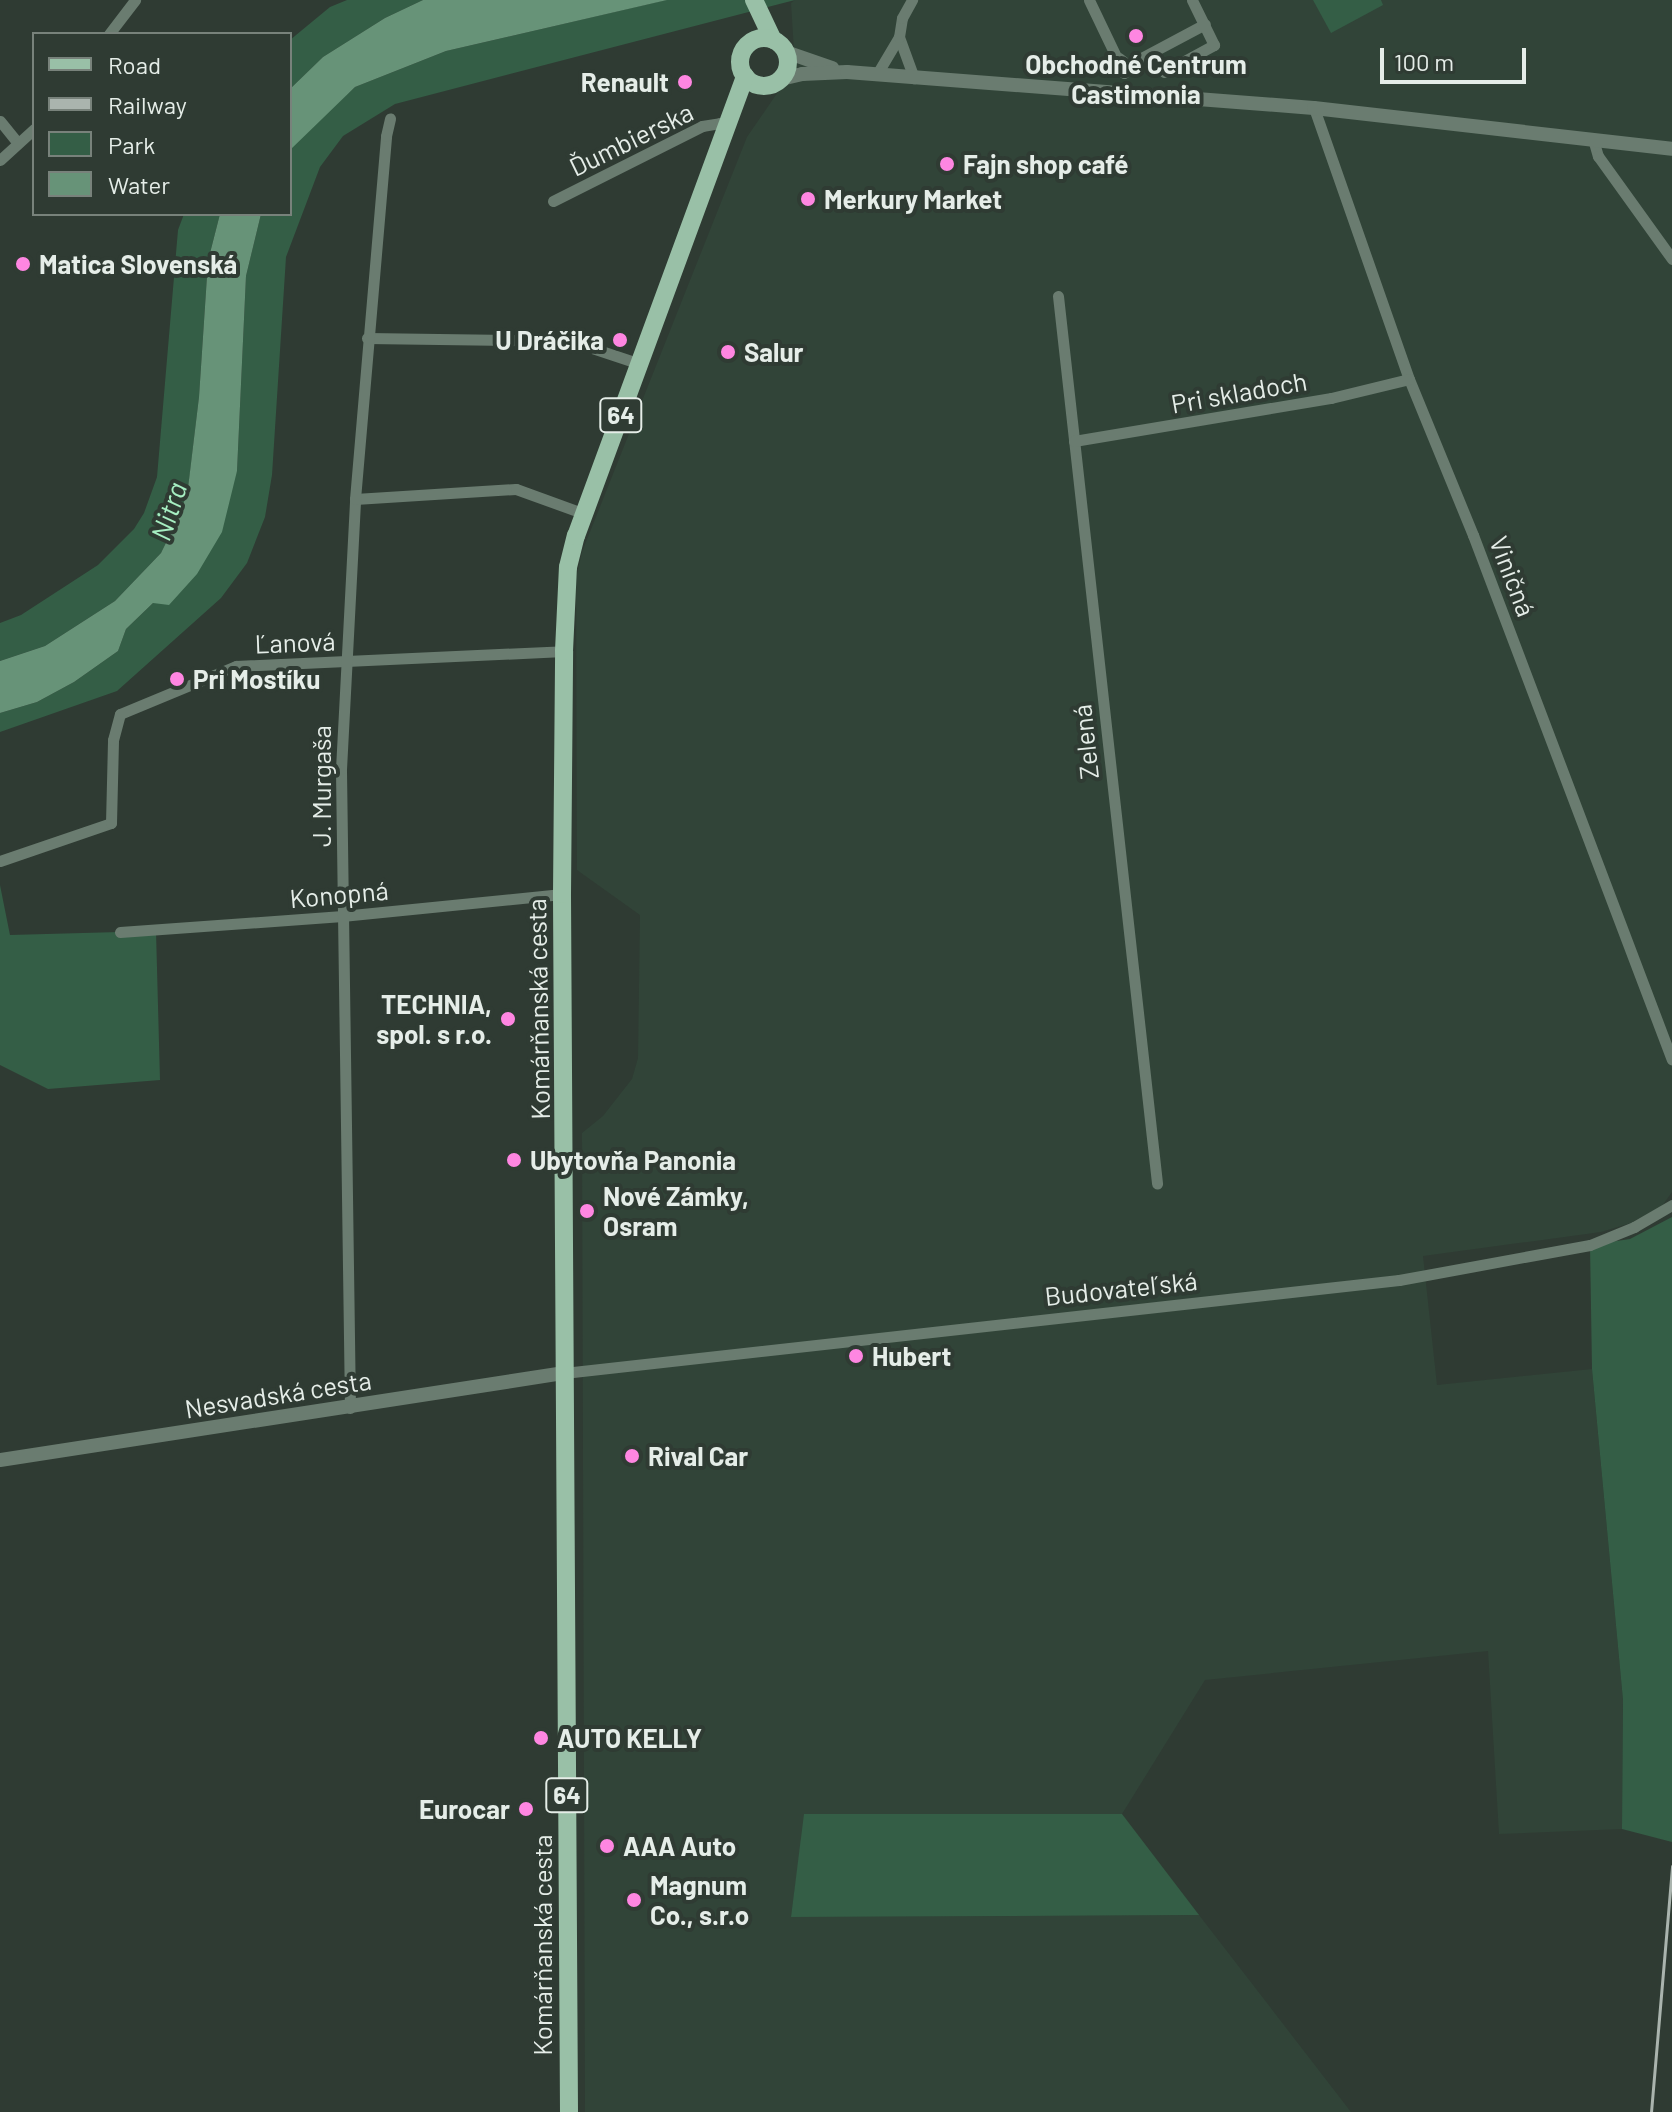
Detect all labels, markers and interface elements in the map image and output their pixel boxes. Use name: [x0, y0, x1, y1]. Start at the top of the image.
marker: Obchodné Centrum Castimonia: [1127, 27, 1145, 45]
legend: [32, 32, 292, 216]
scale bar: [1384, 32, 1530, 82]
text: 100 m: [1394, 47, 1454, 76]
place label: Obchodné Centrum Castimonia: [1025, 48, 1247, 110]
text: Road: [108, 50, 161, 79]
place label: Renault: [581, 66, 669, 98]
marker: Renault: [676, 73, 694, 91]
text: Railway: [108, 90, 187, 119]
street label: Ďumbierska: [564, 96, 698, 182]
text: Park: [108, 130, 155, 159]
place label: Fajn shop café: [963, 148, 1128, 180]
marker: Fajn shop café: [938, 155, 956, 173]
text: Water: [108, 170, 170, 199]
place label: Merkury Market: [824, 183, 1002, 215]
marker: Merkury Market: [799, 190, 817, 208]
place label: Matica Slovenská: [39, 248, 237, 280]
marker: Matica Slovenská: [14, 255, 32, 273]
place label: U Dráčika: [495, 324, 604, 356]
marker: U Dráčika: [611, 331, 629, 349]
place label: Salur: [744, 336, 804, 368]
marker: Salur: [719, 343, 737, 361]
street label: Pri skladoch: [1169, 365, 1309, 419]
road number: 64: [599, 395, 643, 435]
water label: Nitra: [143, 477, 193, 545]
street label: Viničná: [1483, 531, 1543, 621]
street label: Ľanová: [254, 625, 336, 659]
place label: Pri Mostíku: [193, 663, 320, 695]
marker: Pri Mostíku: [168, 670, 186, 688]
street label: Zelená: [1066, 703, 1104, 781]
street label: J. Murgaša: [305, 725, 337, 847]
street label: Konopná: [288, 874, 390, 914]
street label: Komárňanská cesta: [520, 898, 556, 1120]
place label: TECHNIA, spol. s r.o.: [376, 988, 492, 1050]
marker: TECHNIA, spol. s r.o.: [499, 1010, 517, 1028]
place label: Ubytovňa Panonia: [530, 1144, 736, 1176]
marker: Ubytovňa Panonia: [505, 1151, 523, 1169]
place label: Nové Zámky, Osram: [603, 1180, 749, 1242]
marker: Nové Zámky, Osram: [578, 1202, 596, 1220]
street label: Budovateľská: [1043, 1264, 1199, 1312]
place label: Hubert: [872, 1340, 951, 1372]
marker: Hubert: [847, 1347, 865, 1365]
street label: Nesvadská cesta: [182, 1364, 374, 1424]
place label: Rival Car: [648, 1440, 748, 1472]
marker: Rival Car: [623, 1447, 641, 1465]
place label: AUTO KELLY: [557, 1722, 702, 1754]
marker: AUTO KELLY: [532, 1729, 550, 1747]
road number: 64: [545, 1775, 589, 1815]
place label: Eurocar: [419, 1793, 510, 1825]
marker: Eurocar: [517, 1800, 535, 1818]
place label: AAA Auto: [623, 1830, 736, 1862]
street label: Komárňanská cesta: [526, 1834, 558, 2056]
marker: AAA Auto: [598, 1837, 616, 1855]
place label: Magnum Co., s.r.o: [650, 1869, 749, 1930]
marker: Magnum Co., s.r.o: [625, 1891, 643, 1909]

